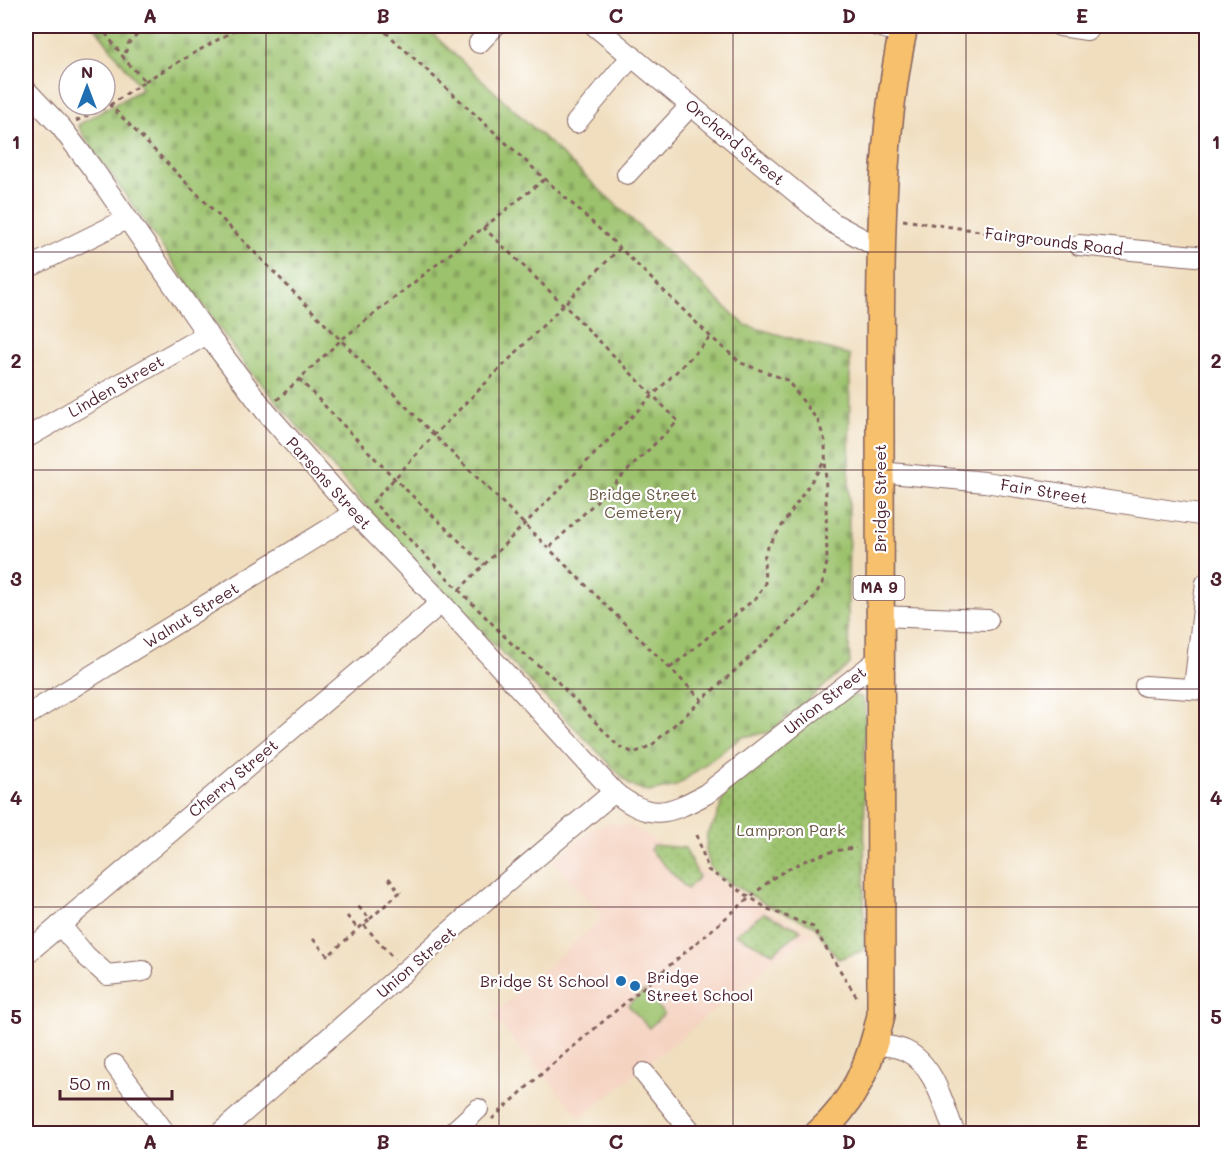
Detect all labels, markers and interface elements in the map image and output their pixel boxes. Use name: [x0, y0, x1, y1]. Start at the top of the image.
text: A: [143, 2, 157, 28]
text: B: [376, 2, 390, 28]
text: C: [609, 2, 624, 28]
text: D: [842, 2, 856, 28]
text: E: [1076, 2, 1088, 28]
north arrow: [57, 57, 117, 117]
text: N: [81, 61, 93, 82]
street label: Orchard Street: [681, 94, 789, 189]
text: 1: [12, 128, 20, 154]
text: 1: [1212, 128, 1220, 154]
street label: Fairgrounds Road: [984, 222, 1124, 259]
text: 2: [10, 347, 22, 373]
text: 2: [1210, 347, 1222, 373]
street label: Linden Street: [64, 350, 167, 421]
street label: Parsons Street: [282, 432, 377, 533]
street label: Bridge Street: [869, 444, 890, 552]
street label: Fair Street: [999, 473, 1089, 508]
park label: Bridge Street Cemetery: [589, 483, 697, 522]
text: 3: [10, 565, 22, 591]
text: 3: [1210, 565, 1222, 591]
road number: MA 9: [854, 576, 904, 600]
street label: Walnut Street: [139, 577, 242, 652]
street label: Union Street: [779, 661, 870, 738]
street label: Cherry Street: [183, 734, 282, 821]
text: 4: [10, 784, 23, 810]
text: 4: [1210, 784, 1223, 810]
park label: Lampron Park: [737, 819, 845, 840]
street label: Union Street: [371, 921, 460, 1002]
place label: Bridge Street School: [647, 966, 753, 1005]
place label: Bridge St School: [480, 970, 609, 991]
marker: Bridge St School: [614, 974, 628, 988]
marker: Bridge Street School: [628, 979, 642, 993]
text: 5: [10, 1003, 22, 1029]
text: 5: [1210, 1003, 1222, 1029]
scale bar: [60, 1063, 172, 1101]
text: 50 m: [69, 1071, 111, 1095]
text: A: [143, 1128, 157, 1154]
text: B: [376, 1128, 390, 1154]
text: C: [609, 1128, 624, 1154]
text: D: [842, 1128, 856, 1154]
text: E: [1076, 1128, 1088, 1154]

